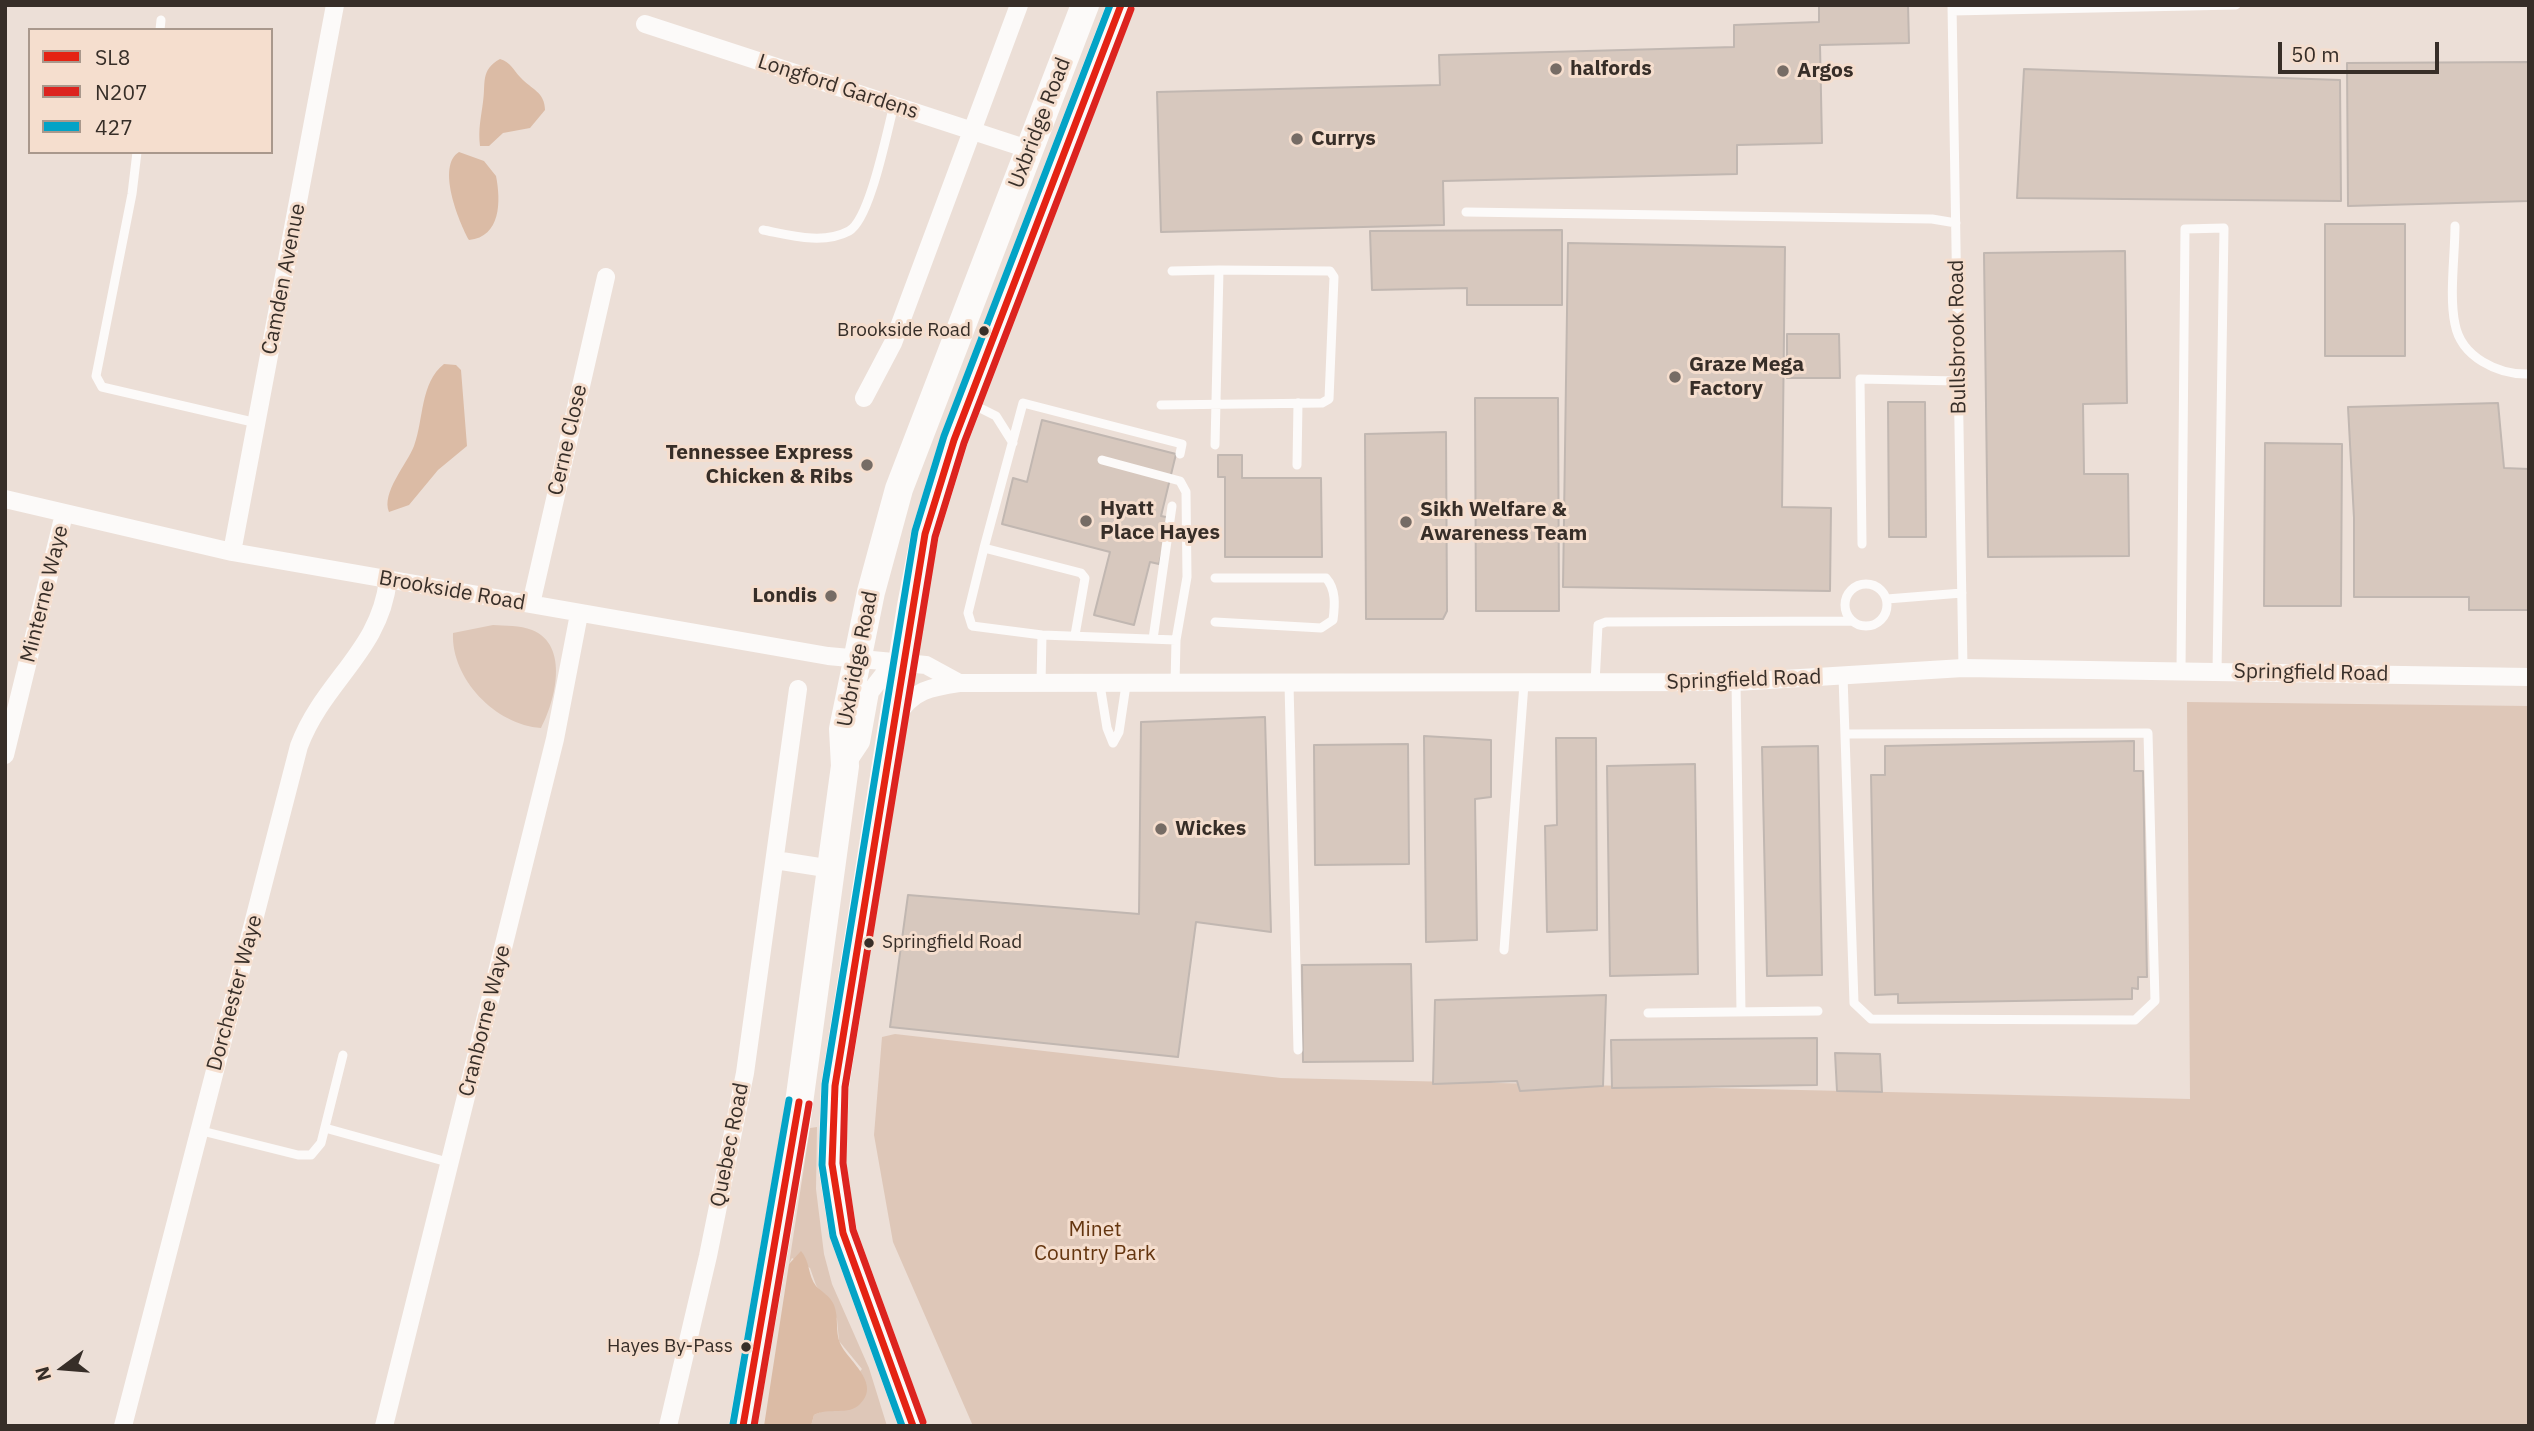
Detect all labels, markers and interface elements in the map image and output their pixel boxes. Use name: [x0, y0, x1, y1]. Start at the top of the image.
legend: [28, 28, 273, 154]
scale bar: [2282, 28, 2443, 72]
text: 50 m: [2291, 40, 2340, 68]
text: SL8: [95, 43, 130, 71]
street label: Longford Gardens: [754, 49, 922, 125]
street label: Uxbridge Road: [1004, 54, 1076, 192]
place label: halfords: [1570, 56, 1652, 82]
place label: Argos: [1797, 58, 1853, 84]
marker: halfords: [1548, 61, 1564, 77]
marker: Argos: [1775, 63, 1791, 79]
text: N207: [95, 78, 148, 106]
text: 427: [95, 113, 133, 141]
place label: Currys: [1311, 126, 1376, 152]
marker: Currys: [1289, 131, 1305, 147]
street label: Camden Avenue: [257, 201, 311, 357]
street label: Bullsbrook Road: [1944, 259, 1972, 415]
place label: Brookside Road: [837, 320, 971, 342]
marker: Brookside Road: [977, 324, 991, 338]
place label: Graze Mega Factory: [1689, 352, 1804, 402]
marker: Graze Mega Factory: [1667, 369, 1683, 385]
street label: Cerne Close: [543, 382, 593, 498]
place label: Tennessee Express Chicken & Ribs: [665, 440, 853, 490]
marker: Tennessee Express Chicken & Ribs: [859, 457, 875, 473]
place label: Hyatt Place Hayes: [1100, 496, 1220, 546]
place label: Sikh Welfare & Awareness Team: [1420, 497, 1587, 547]
marker: Hyatt Place Hayes: [1078, 513, 1094, 529]
marker: Sikh Welfare & Awareness Team: [1398, 514, 1414, 530]
street label: Minterne Waye: [16, 523, 74, 665]
street label: Brookside Road: [377, 566, 527, 616]
place label: Londis: [752, 583, 817, 609]
marker: Londis: [823, 588, 839, 604]
street label: Uxbridge Road: [832, 589, 884, 729]
street label: Springfield Road: [2233, 659, 2389, 687]
street label: Springfield Road: [1666, 665, 1822, 695]
place label: Wickes: [1175, 816, 1246, 842]
marker: Wickes: [1153, 821, 1169, 837]
street label: Dorchester Waye: [202, 912, 268, 1074]
place label: Springfield Road: [882, 932, 1022, 954]
marker: Springfield Road: [862, 936, 876, 950]
street label: Cranborne Waye: [454, 943, 516, 1099]
street label: Quebec Road: [706, 1081, 754, 1209]
park label: Minet Country Park: [1034, 1217, 1156, 1267]
north arrow: [28, 1333, 98, 1403]
place label: Hayes By-Pass: [607, 1336, 733, 1358]
marker: Hayes By-Pass: [739, 1340, 753, 1354]
text: N: [29, 1364, 56, 1384]

